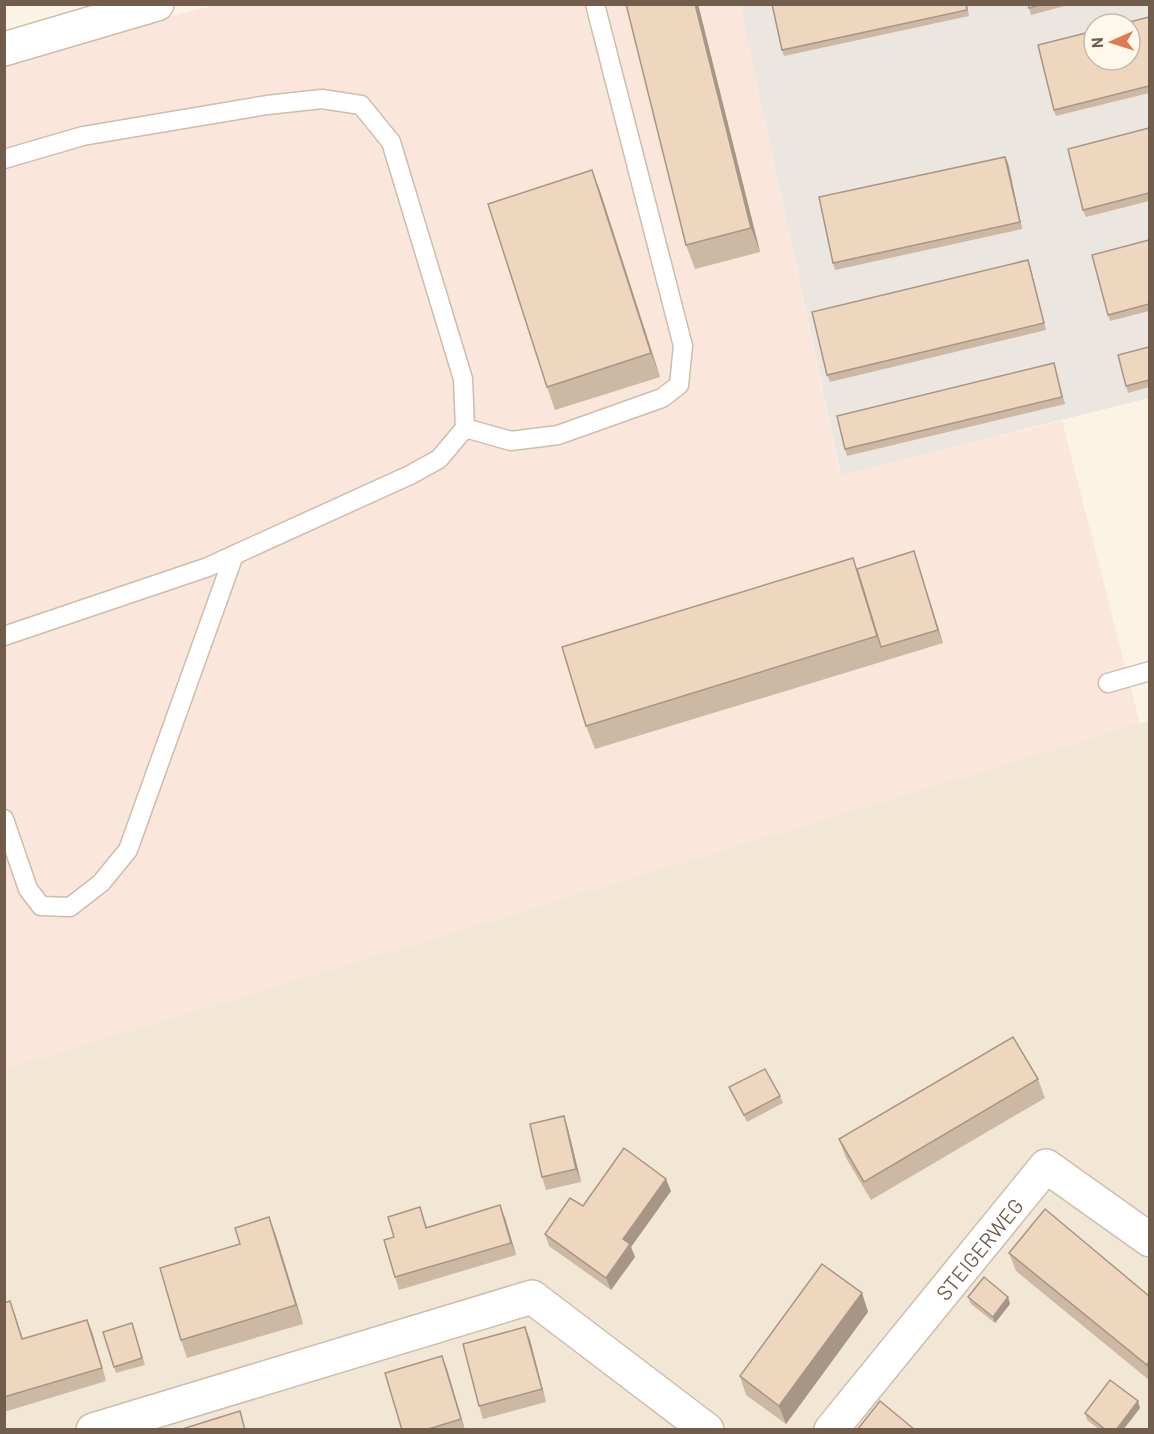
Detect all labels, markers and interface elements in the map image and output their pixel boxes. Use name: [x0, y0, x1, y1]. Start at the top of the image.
north arrow: [1082, 12, 1142, 72]
text: N: [1087, 37, 1106, 49]
street label: STEIGERWEG: [930, 1193, 1028, 1305]

